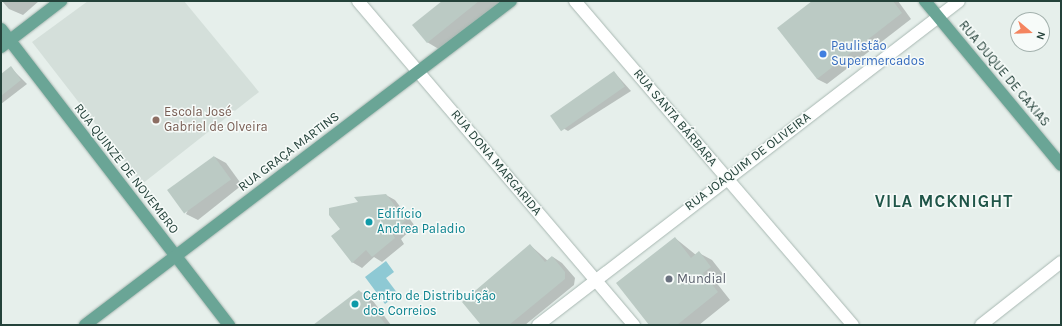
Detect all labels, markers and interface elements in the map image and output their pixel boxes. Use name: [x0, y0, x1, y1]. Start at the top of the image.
north arrow: [1010, 12, 1050, 52]
street label: RUA DUQUE DE CAXIAS: [955, 18, 1053, 130]
text: N: [1033, 30, 1048, 42]
place label: Paulistão Supermercados: [831, 39, 925, 70]
marker: Paulistão Supermercados: [818, 49, 828, 59]
street label: RUA SANTA BÁRBARA: [630, 66, 720, 170]
street label: RUA QUINZE DE NOVEMBRO: [70, 101, 182, 237]
place label: Escola José Gabriel de Olveira: [164, 105, 268, 136]
street label: RUA DONA MARGARIDA: [447, 107, 545, 219]
street label: RUA GRAÇA MARTINS: [235, 109, 343, 195]
street label: RUA JOAQUIM DE OLIVEIRA: [682, 110, 814, 214]
marker: Escola José Gabriel de Olveira: [151, 115, 161, 125]
district label: VILA MCKNIGHT: [875, 192, 1013, 212]
place label: Edifício Andrea Paladio: [377, 207, 465, 238]
marker: Edifício Andrea Paladio: [364, 217, 374, 227]
place label: Mundial: [677, 271, 726, 287]
marker: Mundial: [664, 274, 674, 284]
place label: Centro de Distribuição dos Correios: [363, 289, 496, 320]
marker: Centro de Distribuição dos Correios: [350, 299, 360, 309]

